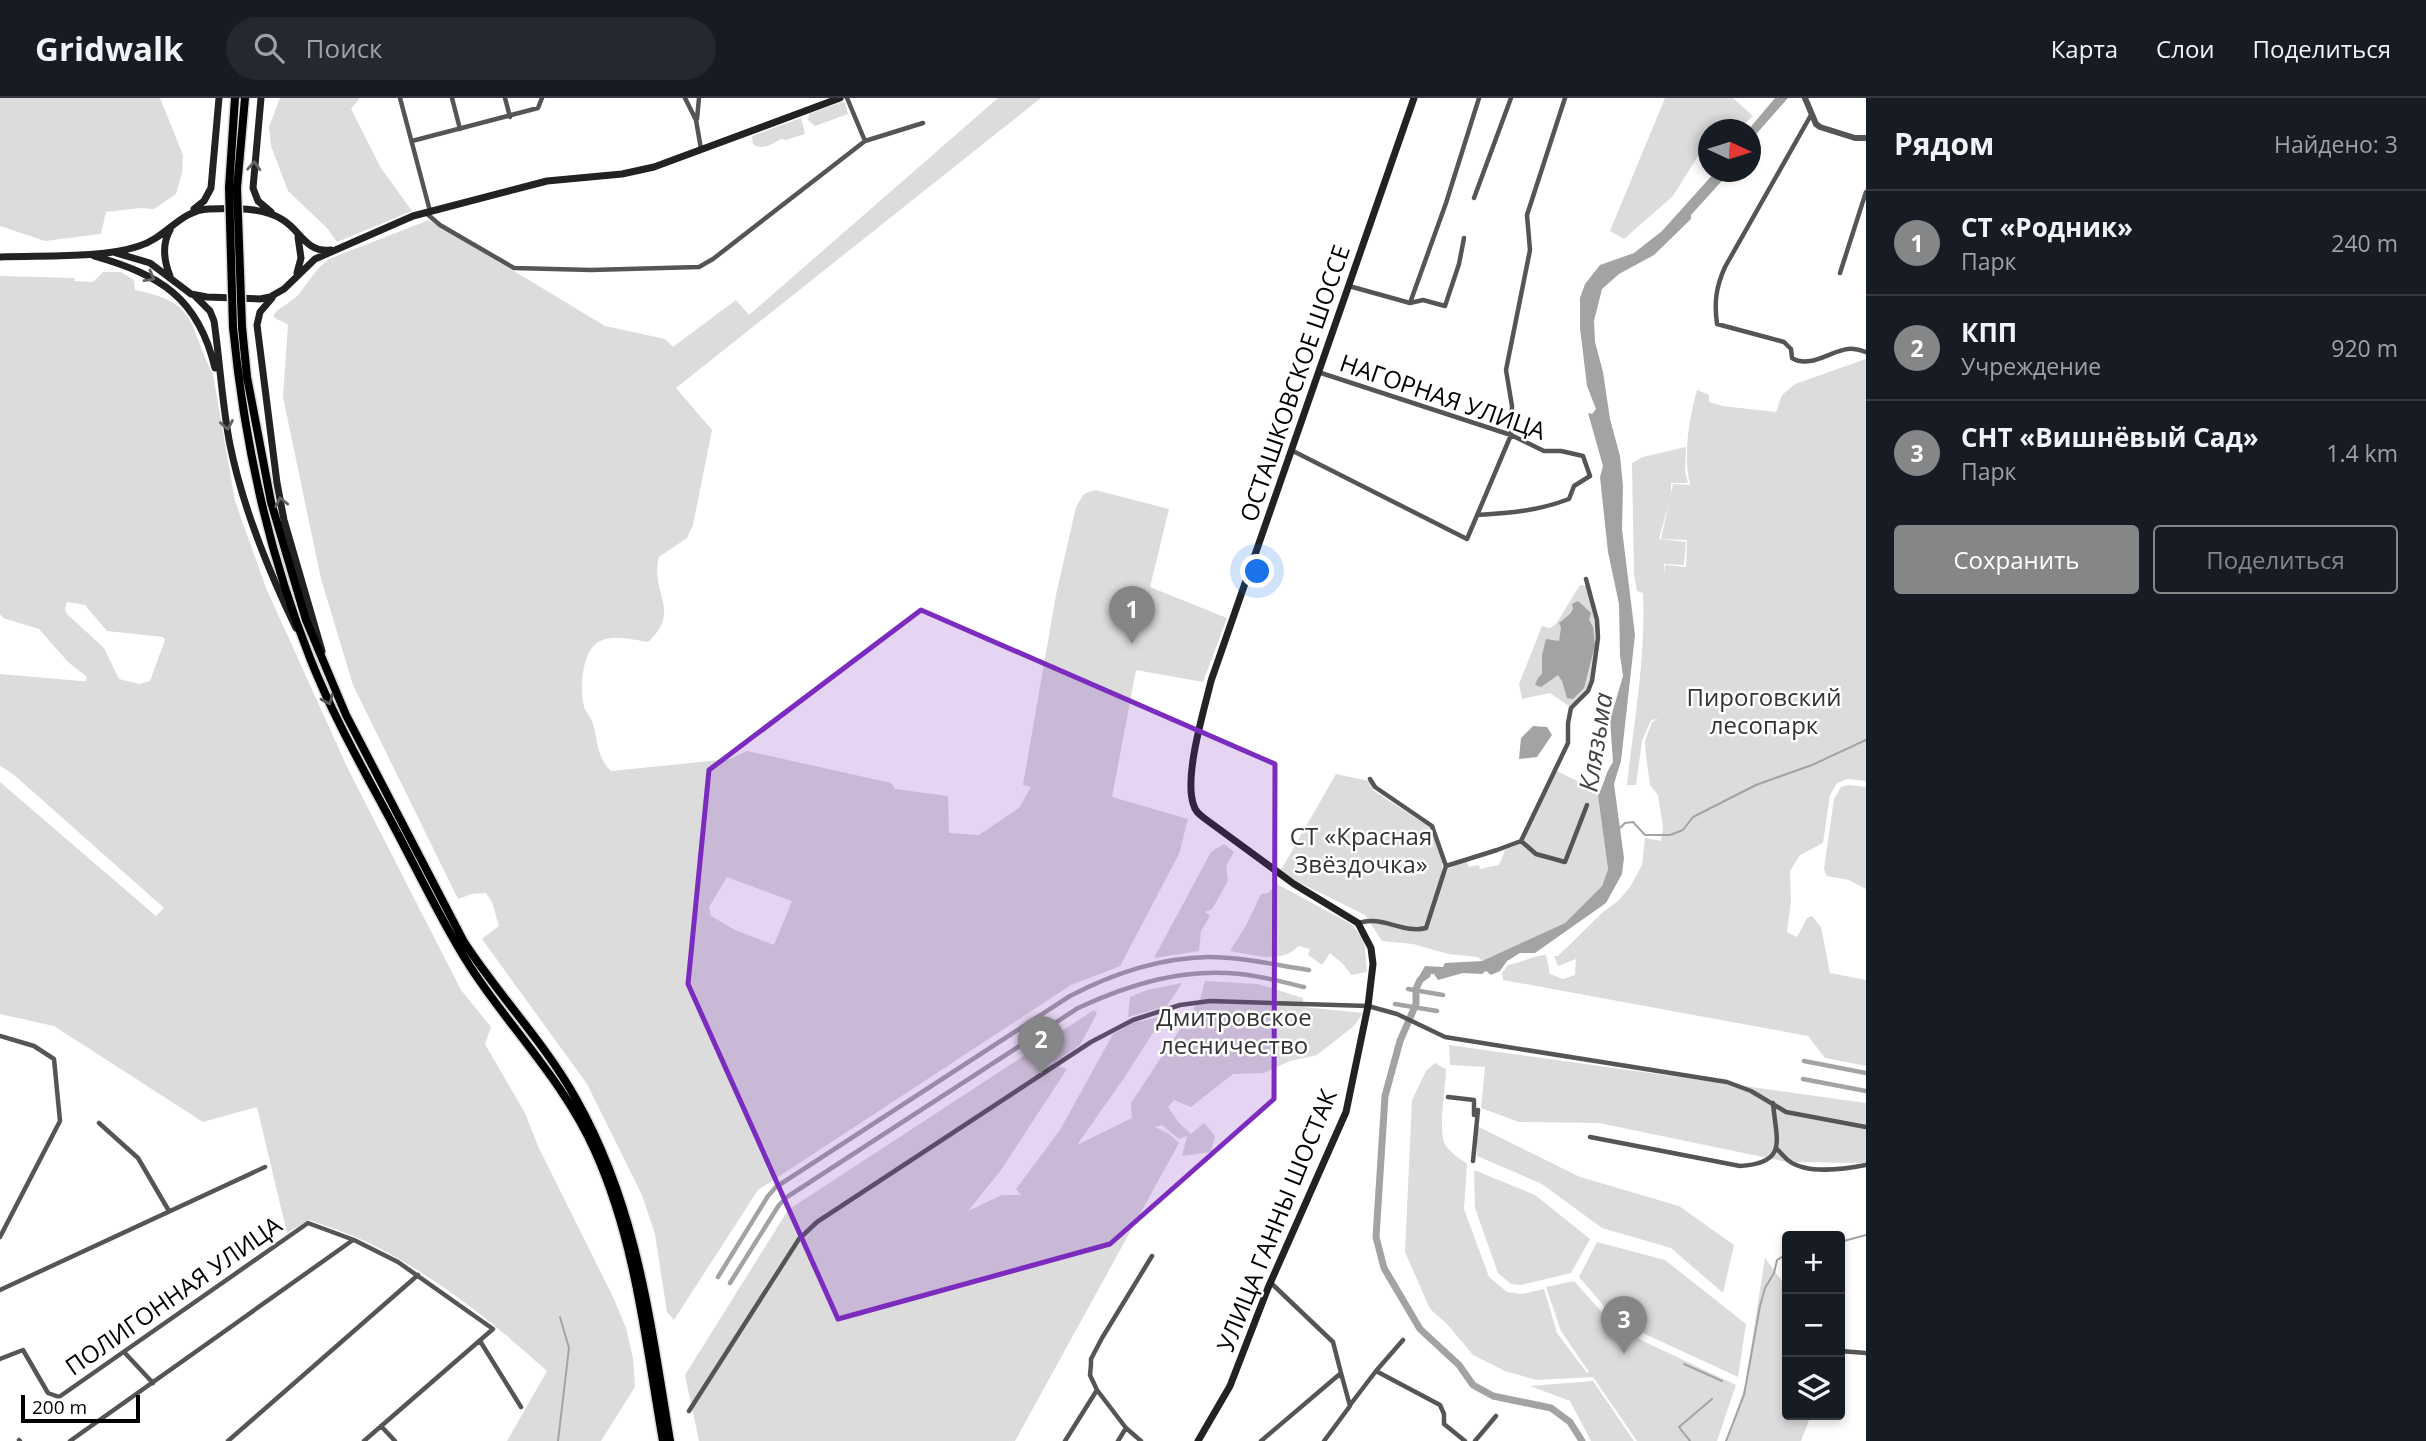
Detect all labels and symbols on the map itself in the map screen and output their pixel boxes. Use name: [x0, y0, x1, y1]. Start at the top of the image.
north arrow: [1698, 119, 1761, 182]
one-way arrow: [246, 160, 261, 171]
street label: ОСТАШКОВСКОЕ ШОССЕ: [1231, 240, 1357, 526]
one-way arrow: [143, 269, 156, 282]
street label: НАГОРНАЯ УЛИЦА: [1336, 345, 1551, 447]
one-way arrow: [219, 419, 234, 431]
one-way arrow: [274, 496, 289, 508]
your location: [1240, 554, 1274, 588]
pin: 1: [1109, 586, 1155, 644]
park label: Пироговский лесопарк: [1687, 680, 1841, 741]
water label: Клязьма: [1569, 690, 1621, 794]
one-way arrow: [319, 693, 333, 705]
park label: СТ «Красная Звёздочка»: [1290, 819, 1432, 880]
park label: Дмитровское лесничество: [1156, 1000, 1312, 1061]
pin: 2: [1018, 1016, 1064, 1074]
street label: УЛИЦА ГАННЫ ШОСТАК: [1208, 1084, 1344, 1356]
street label: ПОЛИГОННАЯ УЛИЦА: [58, 1207, 288, 1382]
pin: 3: [1601, 1296, 1647, 1354]
scale bar: [21, 1392, 140, 1424]

